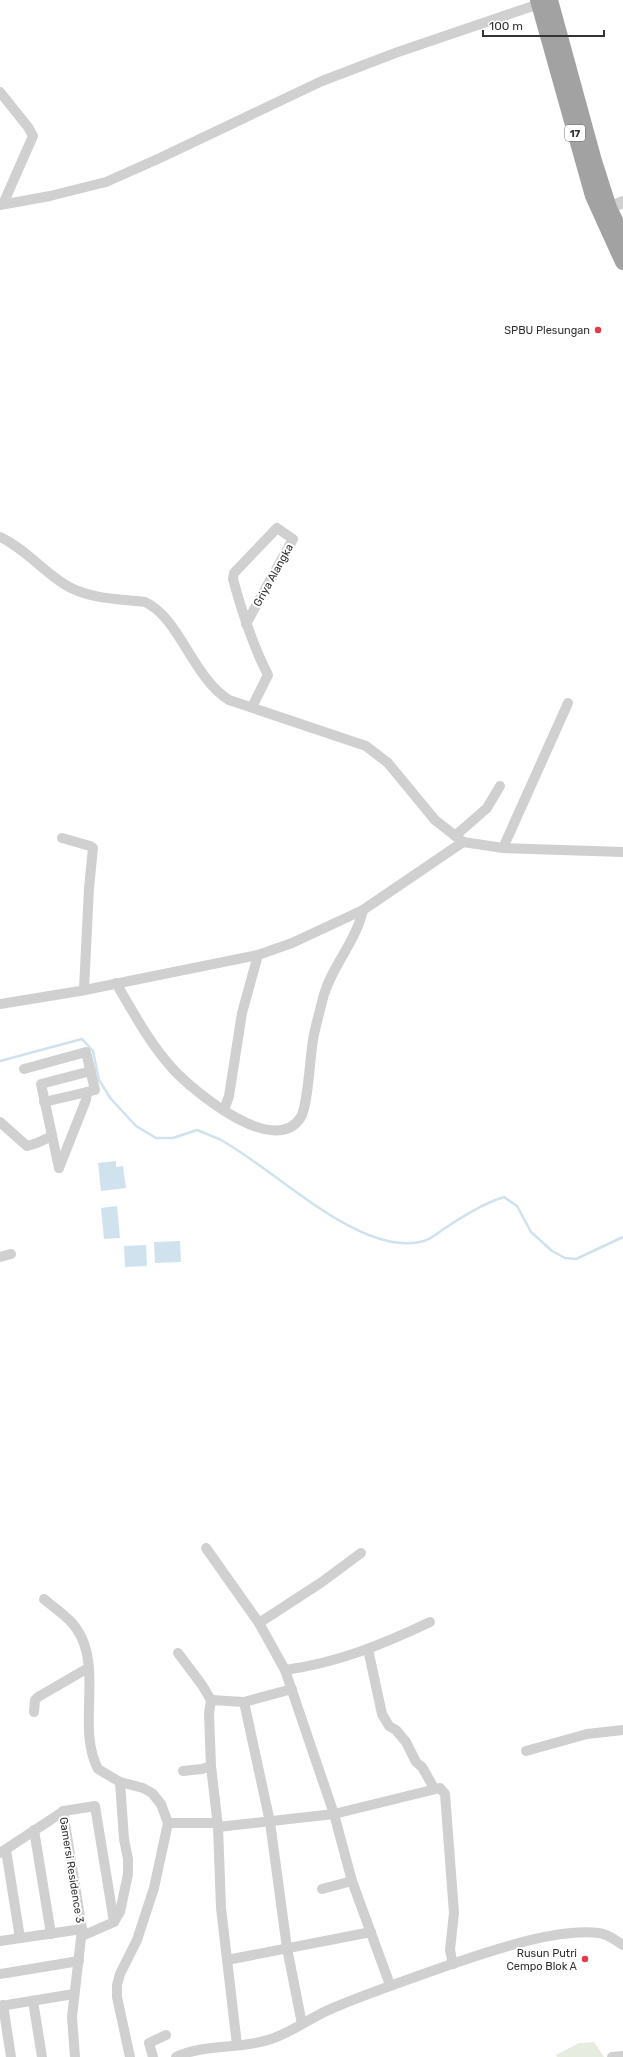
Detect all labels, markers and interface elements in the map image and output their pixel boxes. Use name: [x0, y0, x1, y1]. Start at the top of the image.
scale bar: [483, 12, 604, 38]
text: 100 m: [489, 19, 523, 33]
road number: 17: [565, 125, 585, 141]
place label: SPBU Plesungan: [504, 324, 590, 337]
marker: SPBU Plesungan: [593, 325, 603, 335]
street label: Griya Alangka: [251, 542, 296, 609]
street label: Gamersi Residence 3: [57, 1816, 86, 1924]
place label: Rusun Putri Cempo Blok A: [506, 1947, 578, 1973]
marker: Rusun Putri Cempo Blok A: [580, 1954, 590, 1964]

